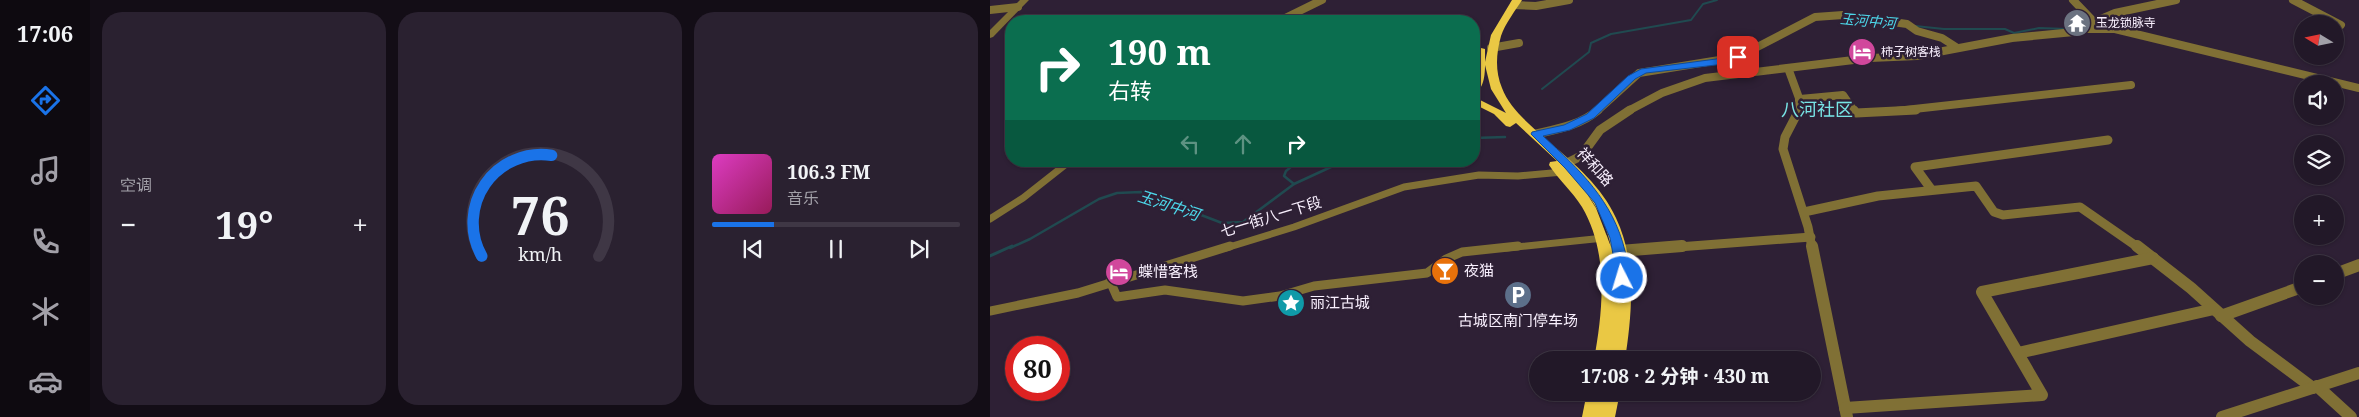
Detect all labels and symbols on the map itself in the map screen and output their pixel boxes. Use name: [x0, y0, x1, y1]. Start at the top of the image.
temple icon: 玉龙锁脉寺: [2062, 8, 2092, 38]
water label: 玉河中河: [1839, 9, 1900, 33]
place label: 玉龙锁脉寺: [2096, 14, 2156, 31]
north arrow: [2294, 15, 2344, 65]
pin: [1717, 36, 1759, 78]
hotel icon: 柿子树客栈: [1847, 37, 1877, 67]
place label: 柿子树客栈: [1881, 43, 1941, 60]
district label: 八河社区: [1781, 97, 1853, 121]
street label: 祥和路: [1573, 143, 1618, 190]
water label: 玉河中河: [1135, 185, 1206, 226]
street label: 七一街八一下段: [1218, 191, 1324, 241]
position arrow: [1595, 251, 1647, 303]
bar icon: 夜猫: [1430, 256, 1460, 286]
hotel icon: 蝶惜客栈: [1104, 257, 1134, 287]
place label: 夜猫: [1464, 260, 1494, 280]
place label: 蝶惜客栈: [1138, 261, 1198, 281]
parking icon: 古城区南门停车场: [1503, 280, 1533, 310]
place icon: 丽江古城: [1276, 288, 1306, 318]
place label: 丽江古城: [1310, 292, 1370, 312]
place label: 古城区南门停车场: [1458, 310, 1578, 330]
speed limit sign: 80: [1005, 336, 1070, 401]

